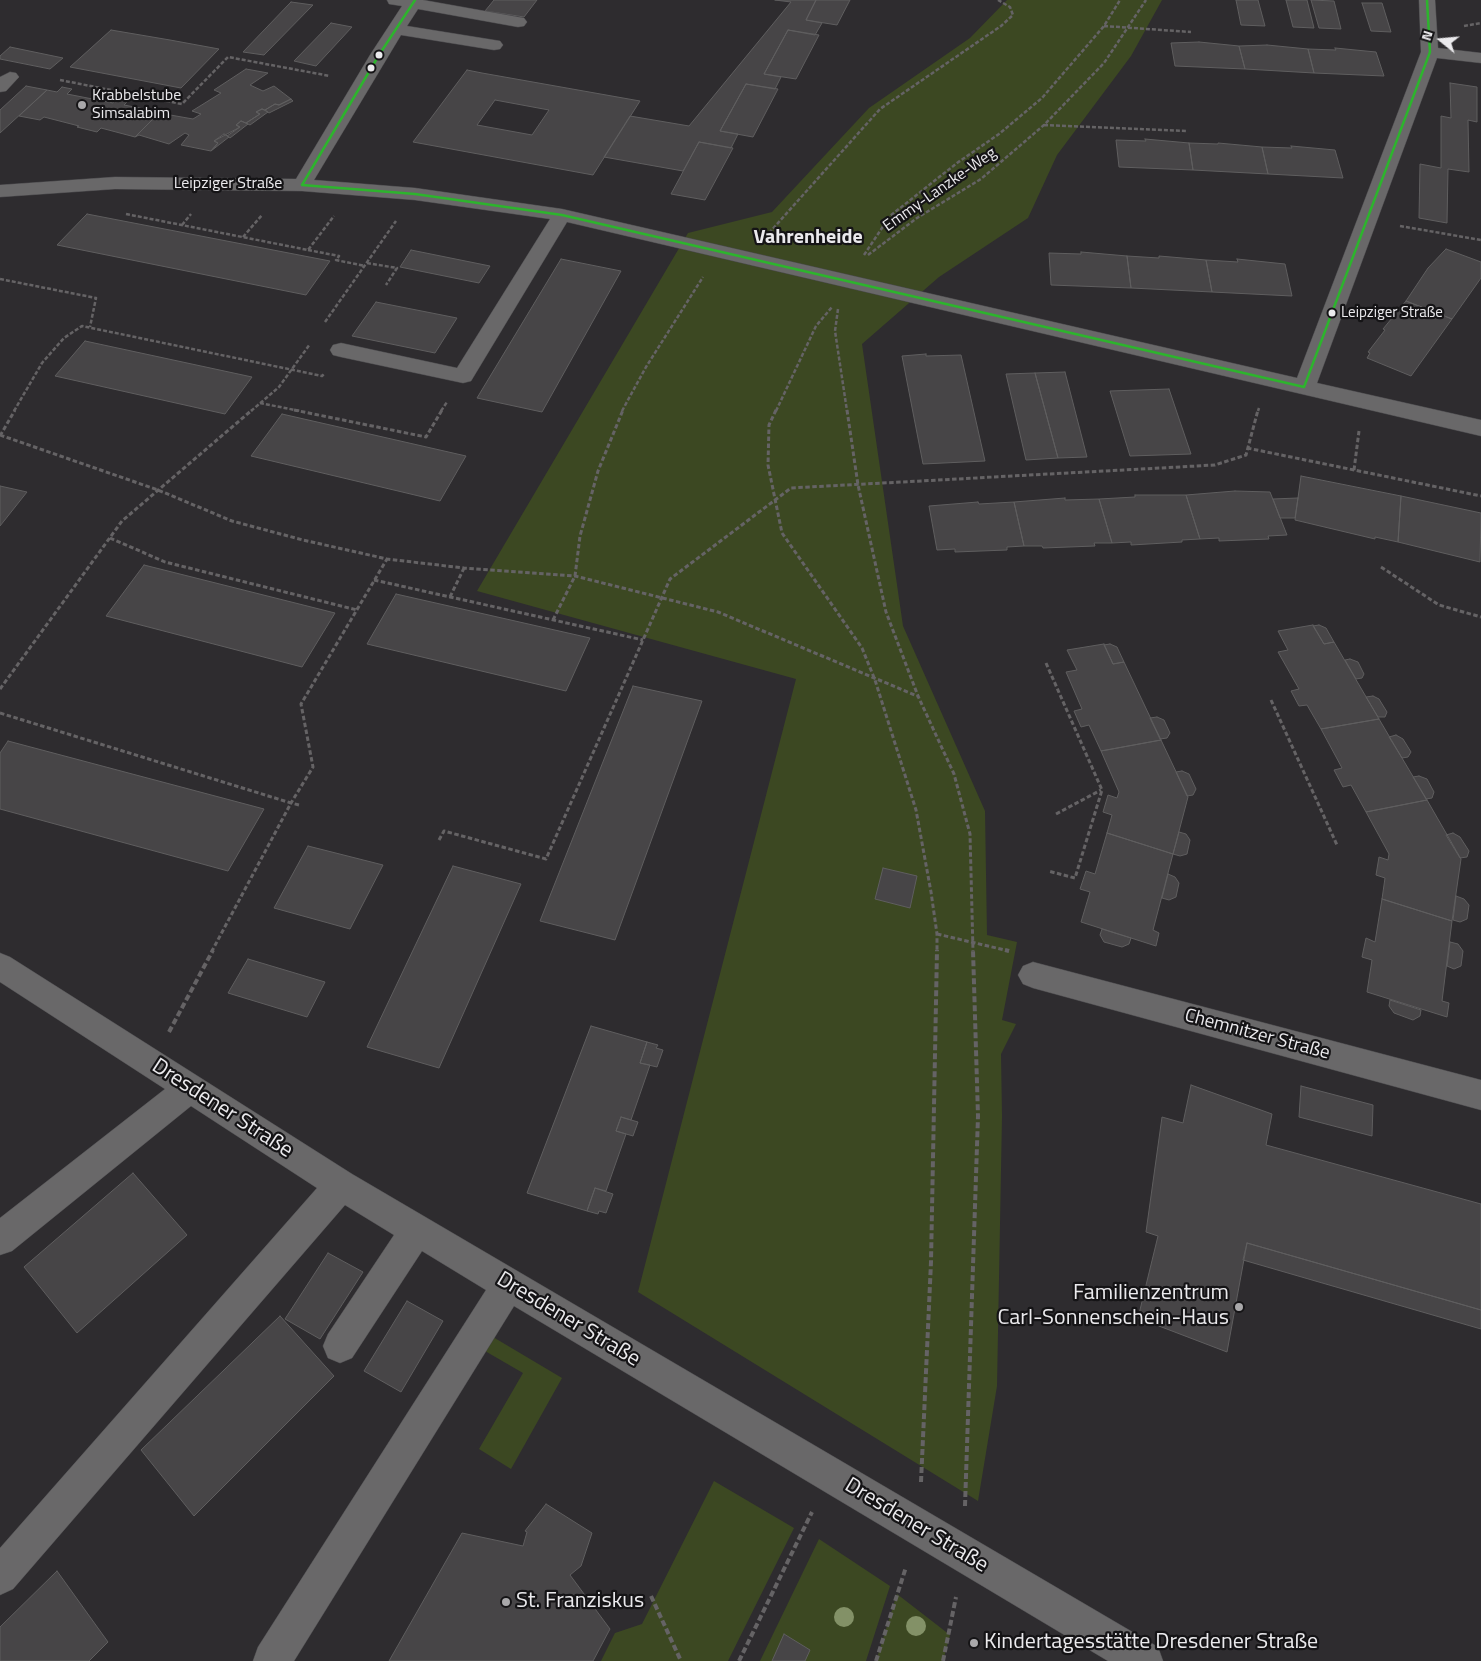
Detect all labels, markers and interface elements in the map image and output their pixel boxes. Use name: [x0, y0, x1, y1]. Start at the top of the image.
north arrow: [1416, 15, 1466, 65]
text: N: [1415, 28, 1438, 43]
unlabelled marker: [374, 50, 384, 60]
unlabelled marker: [366, 63, 376, 73]
place label: Krabbelstube Simsalabim: [92, 86, 181, 124]
marker: Krabbelstube Simsalabim: [76, 99, 88, 111]
street label: Emmy-Lanzke-Weg: [880, 144, 1000, 236]
street label: Leipziger Straße: [174, 174, 282, 194]
district label: Vahrenheide: [753, 226, 863, 250]
place label: Leipziger Straße: [1341, 304, 1443, 322]
marker: Leipziger Straße: [1327, 308, 1337, 318]
street label: Chemnitzer Straße: [1182, 1005, 1332, 1065]
street label: Dresdener Straße: [147, 1054, 297, 1164]
street label: Dresdener Straße: [491, 1267, 645, 1373]
place label: Familienzentrum Carl-Sonnenschein-Haus: [997, 1281, 1229, 1332]
marker: Familienzentrum Carl-Sonnenschein-Haus: [1233, 1301, 1245, 1313]
street label: Dresdener Straße: [839, 1473, 993, 1579]
place label: St. Franziskus: [516, 1589, 644, 1615]
marker: St. Franziskus: [500, 1596, 512, 1608]
place label: Kindertagesstätte Dresdener Straße: [984, 1630, 1318, 1656]
marker: Kindertagesstätte Dresdener Straße: [968, 1637, 980, 1649]

